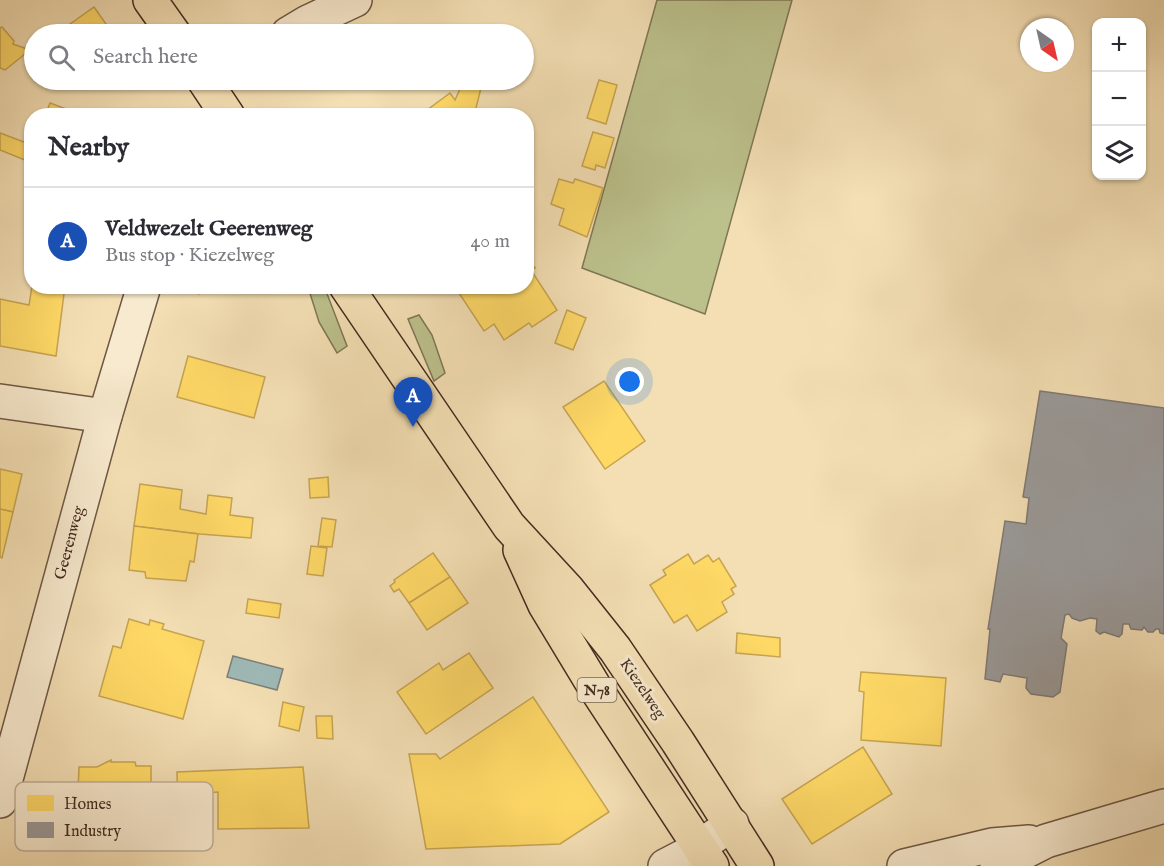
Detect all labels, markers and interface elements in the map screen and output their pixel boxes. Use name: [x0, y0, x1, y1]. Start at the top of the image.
north arrow: [1020, 18, 1074, 72]
map controls: [1092, 18, 1146, 180]
button: +: [1092, 18, 1146, 72]
search box: [24, 24, 534, 90]
icon: search: [45, 41, 78, 74]
text: Search here: [93, 43, 198, 71]
button: −: [1092, 72, 1146, 126]
button: layers: [1092, 126, 1146, 180]
text: Nearby: [48, 131, 129, 164]
text: Veldwezelt Geerenweg: [105, 215, 313, 243]
text: A: [61, 229, 74, 254]
text: 40 m: [471, 229, 510, 254]
text: Bus stop · Kiezelweg: [105, 243, 274, 268]
your location: [615, 367, 644, 396]
pin: A: [394, 378, 432, 427]
street label: Geerenweg: [51, 504, 90, 582]
street label: Kiezelweg: [615, 655, 670, 723]
road number: N78: [578, 678, 616, 702]
legend: [15, 782, 213, 851]
text: Homes: [64, 795, 112, 815]
text: Industry: [64, 822, 121, 842]

